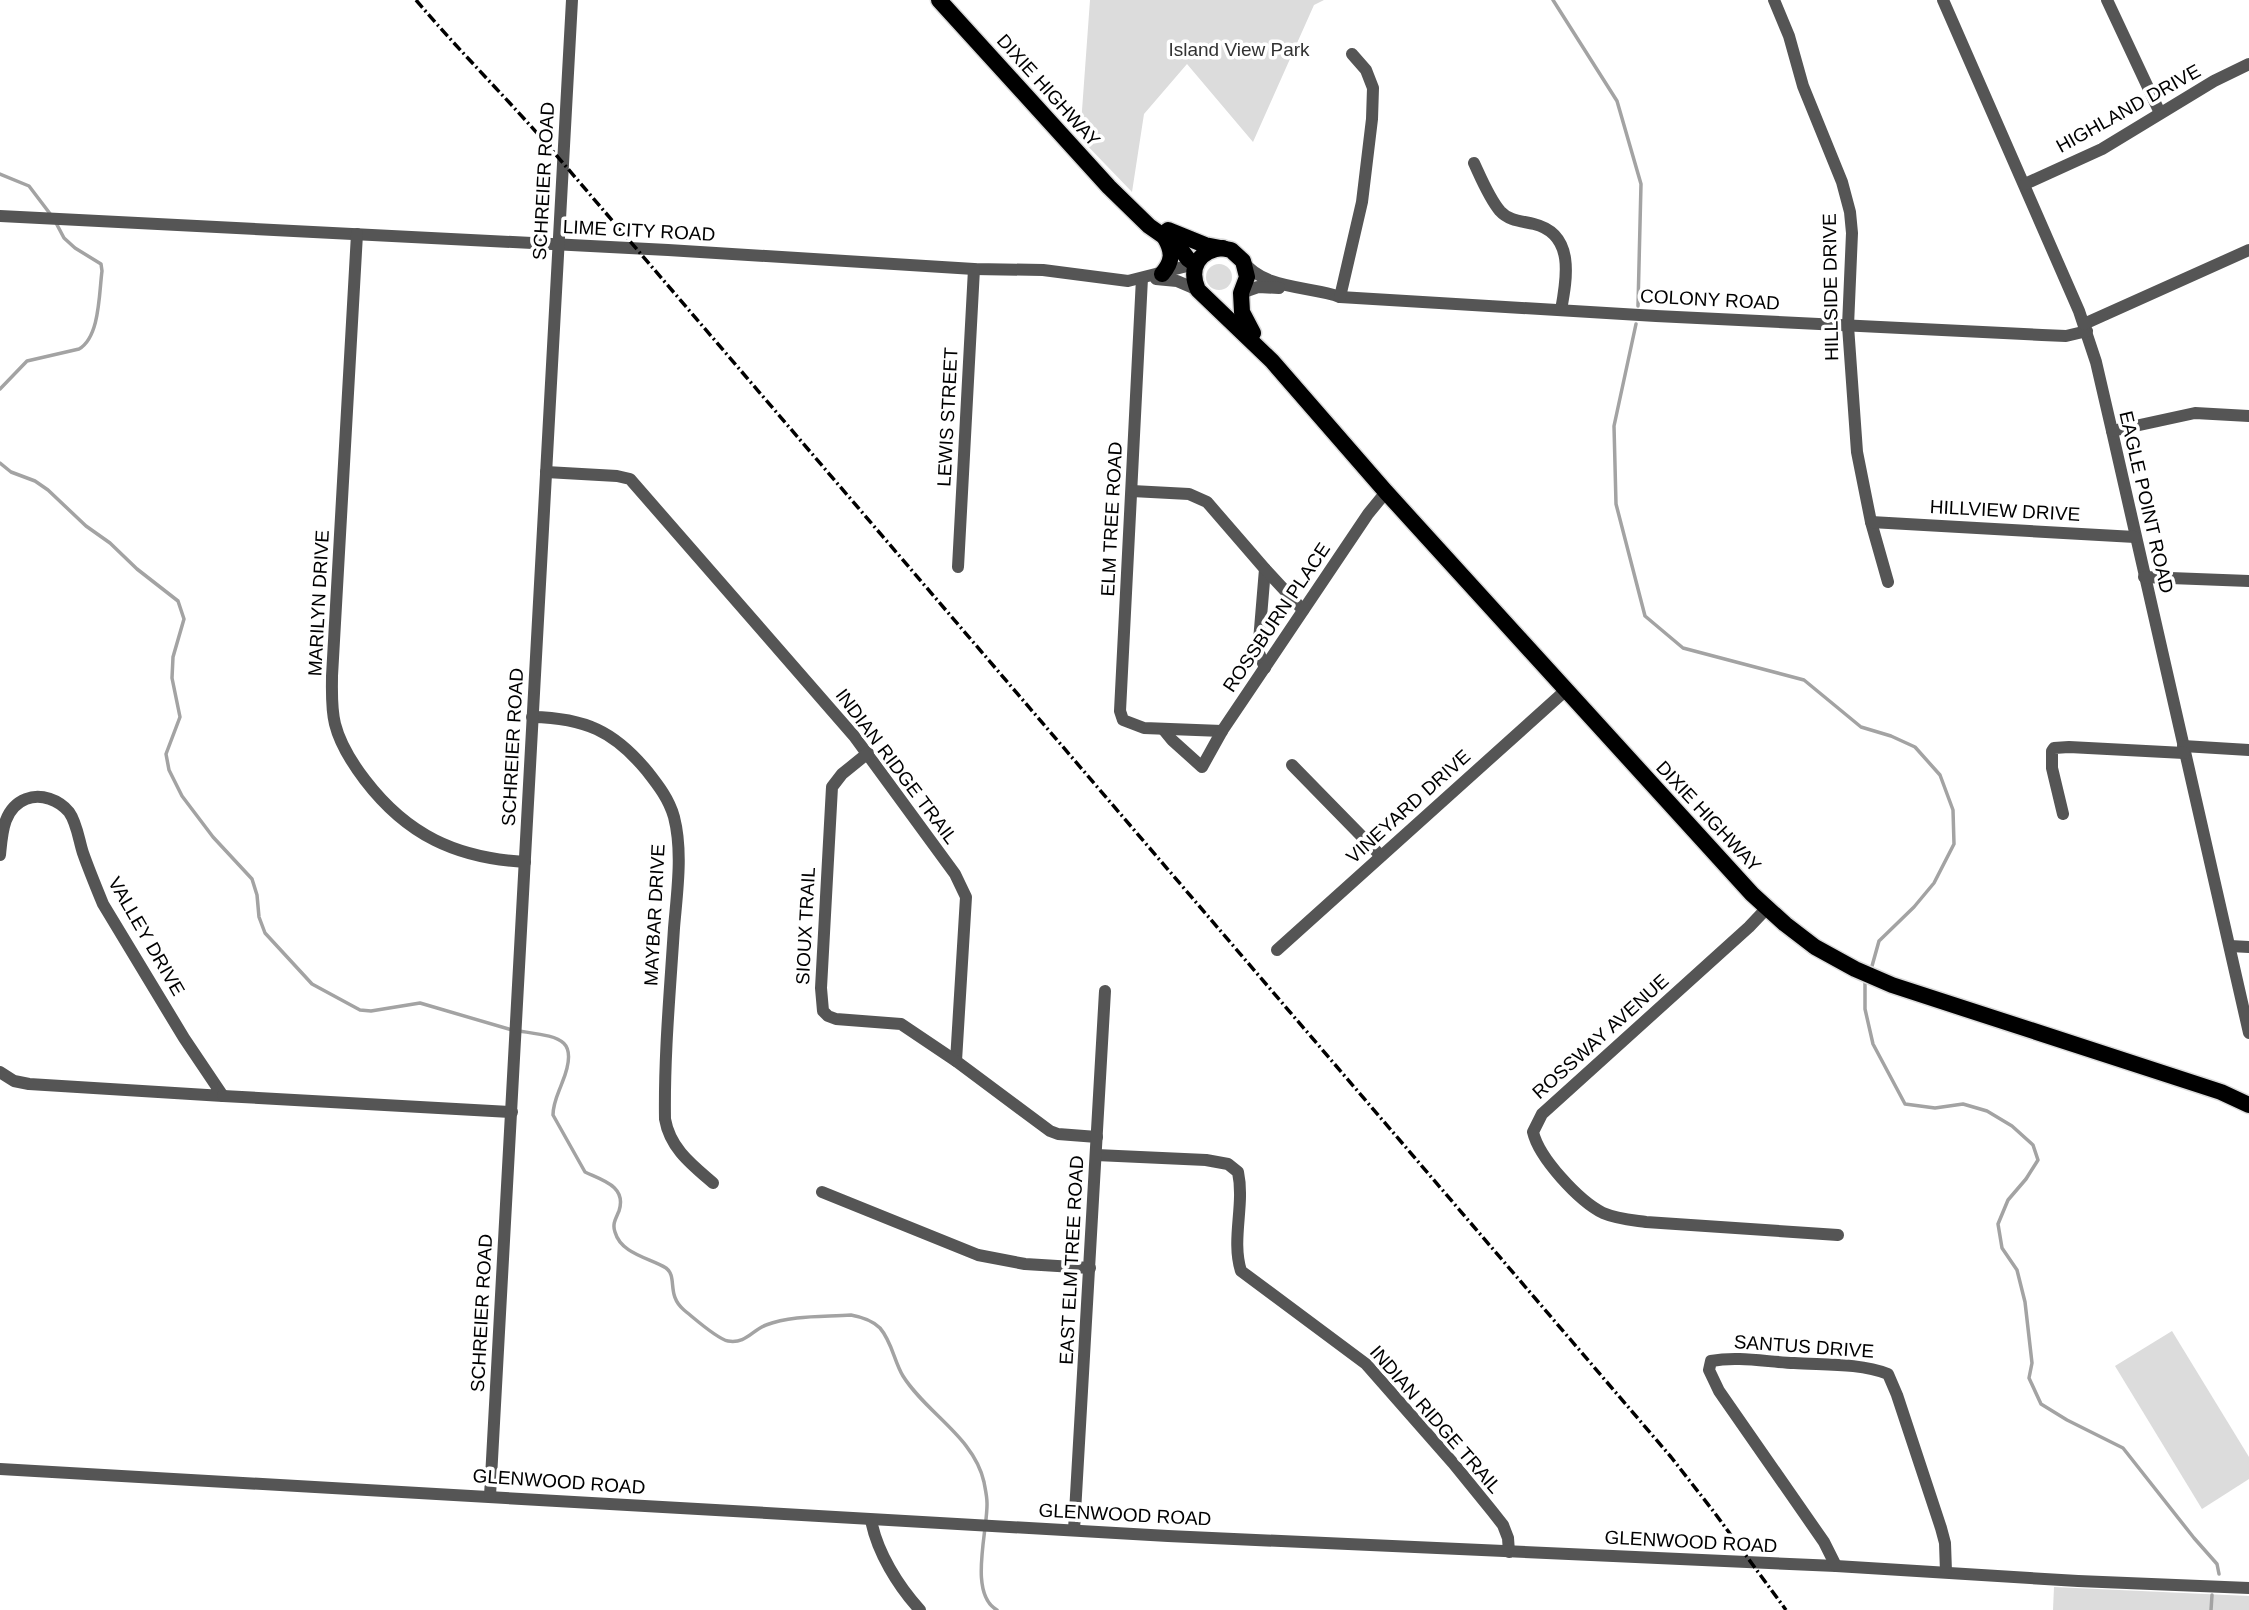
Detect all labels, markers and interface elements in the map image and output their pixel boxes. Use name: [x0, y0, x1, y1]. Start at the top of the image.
street label: DIXIE HIGHWAY: [993, 30, 1105, 151]
park label: Island View Park: [1168, 39, 1310, 60]
street label: HIGHLAND DRIVE: [2053, 60, 2204, 157]
street label: SCHREIER ROAD: [529, 101, 558, 261]
street label: HILLSIDE DRIVE: [1819, 213, 1842, 361]
street label: LIME CITY ROAD: [562, 216, 716, 245]
street label: COLONY ROAD: [1639, 285, 1780, 314]
street label: LEWIS STREET: [933, 347, 962, 487]
street label: EAGLE POINT ROAD: [2115, 409, 2178, 595]
street label: ELM TREE ROAD: [1097, 441, 1126, 597]
street label: HILLVIEW DRIVE: [1929, 496, 2081, 525]
street label: MARILYN DRIVE: [304, 529, 333, 677]
street label: ROSSBURN PLACE: [1219, 539, 1334, 696]
street label: SCHREIER ROAD: [498, 667, 527, 827]
street label: INDIAN RIDGE TRAIL: [831, 685, 962, 848]
street label: VINEYARD DRIVE: [1342, 745, 1474, 867]
street label: DIXIE HIGHWAY: [1652, 757, 1765, 876]
street label: MAYBAR DRIVE: [640, 843, 669, 987]
street label: SIOUX TRAIL: [792, 867, 819, 985]
street label: VALLEY DRIVE: [104, 873, 189, 999]
street label: ROSSWAY AVENUE: [1528, 970, 1673, 1103]
street label: EAST ELM TREE ROAD: [1056, 1155, 1087, 1365]
street label: SCHREIER ROAD: [467, 1233, 496, 1393]
street label: SANTUS DRIVE: [1733, 1331, 1875, 1362]
street label: INDIAN RIDGE TRAIL: [1366, 1341, 1505, 1497]
street label: GLENWOOD ROAD: [472, 1465, 646, 1498]
street label: GLENWOOD ROAD: [1038, 1499, 1212, 1530]
street label: GLENWOOD ROAD: [1604, 1526, 1778, 1557]

